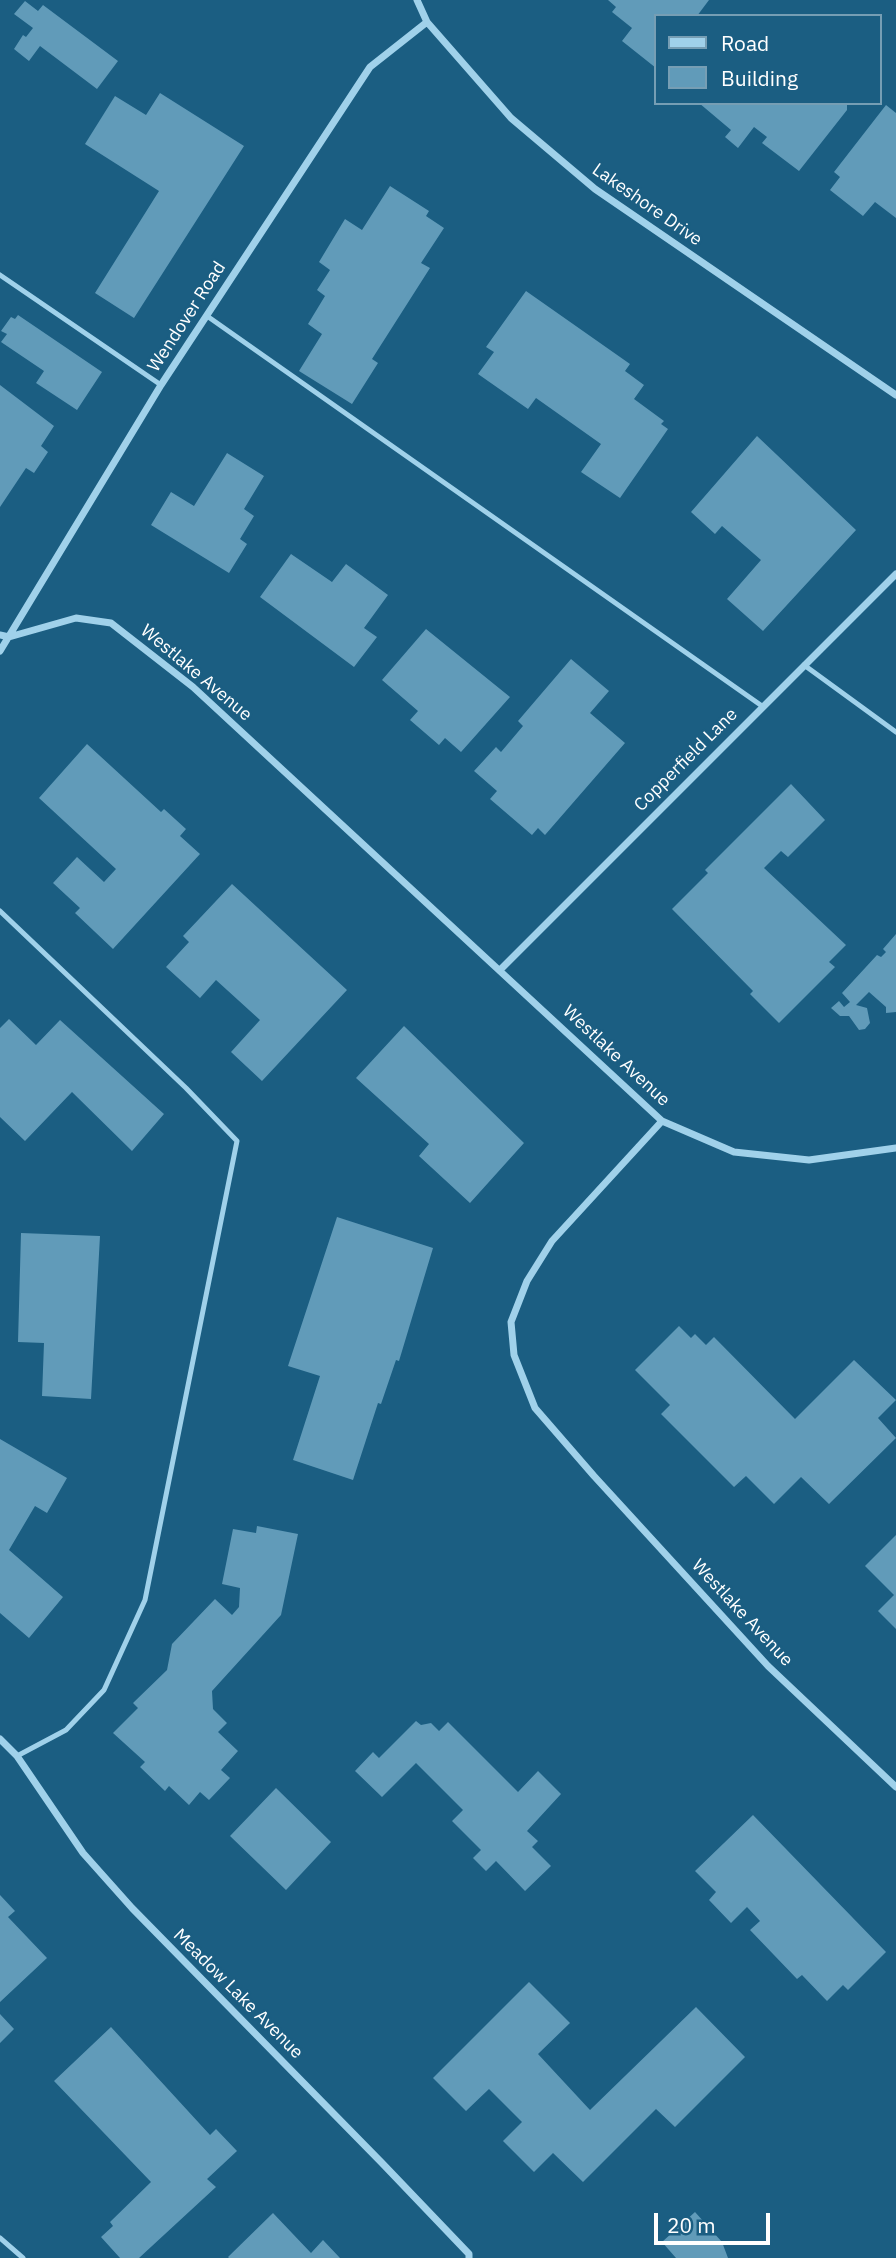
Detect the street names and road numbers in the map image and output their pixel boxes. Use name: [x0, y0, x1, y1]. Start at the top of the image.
street label: Lakeshore Drive: [588, 159, 706, 251]
street label: Wendover Road: [143, 258, 231, 376]
street label: Westlake Avenue: [136, 620, 256, 726]
street label: Copperfield Lane: [630, 704, 742, 816]
street label: Westlake Avenue: [558, 1001, 674, 1111]
street label: Westlake Avenue: [687, 1555, 797, 1671]
street label: Meadow Lake Avenue: [169, 1925, 307, 2063]

